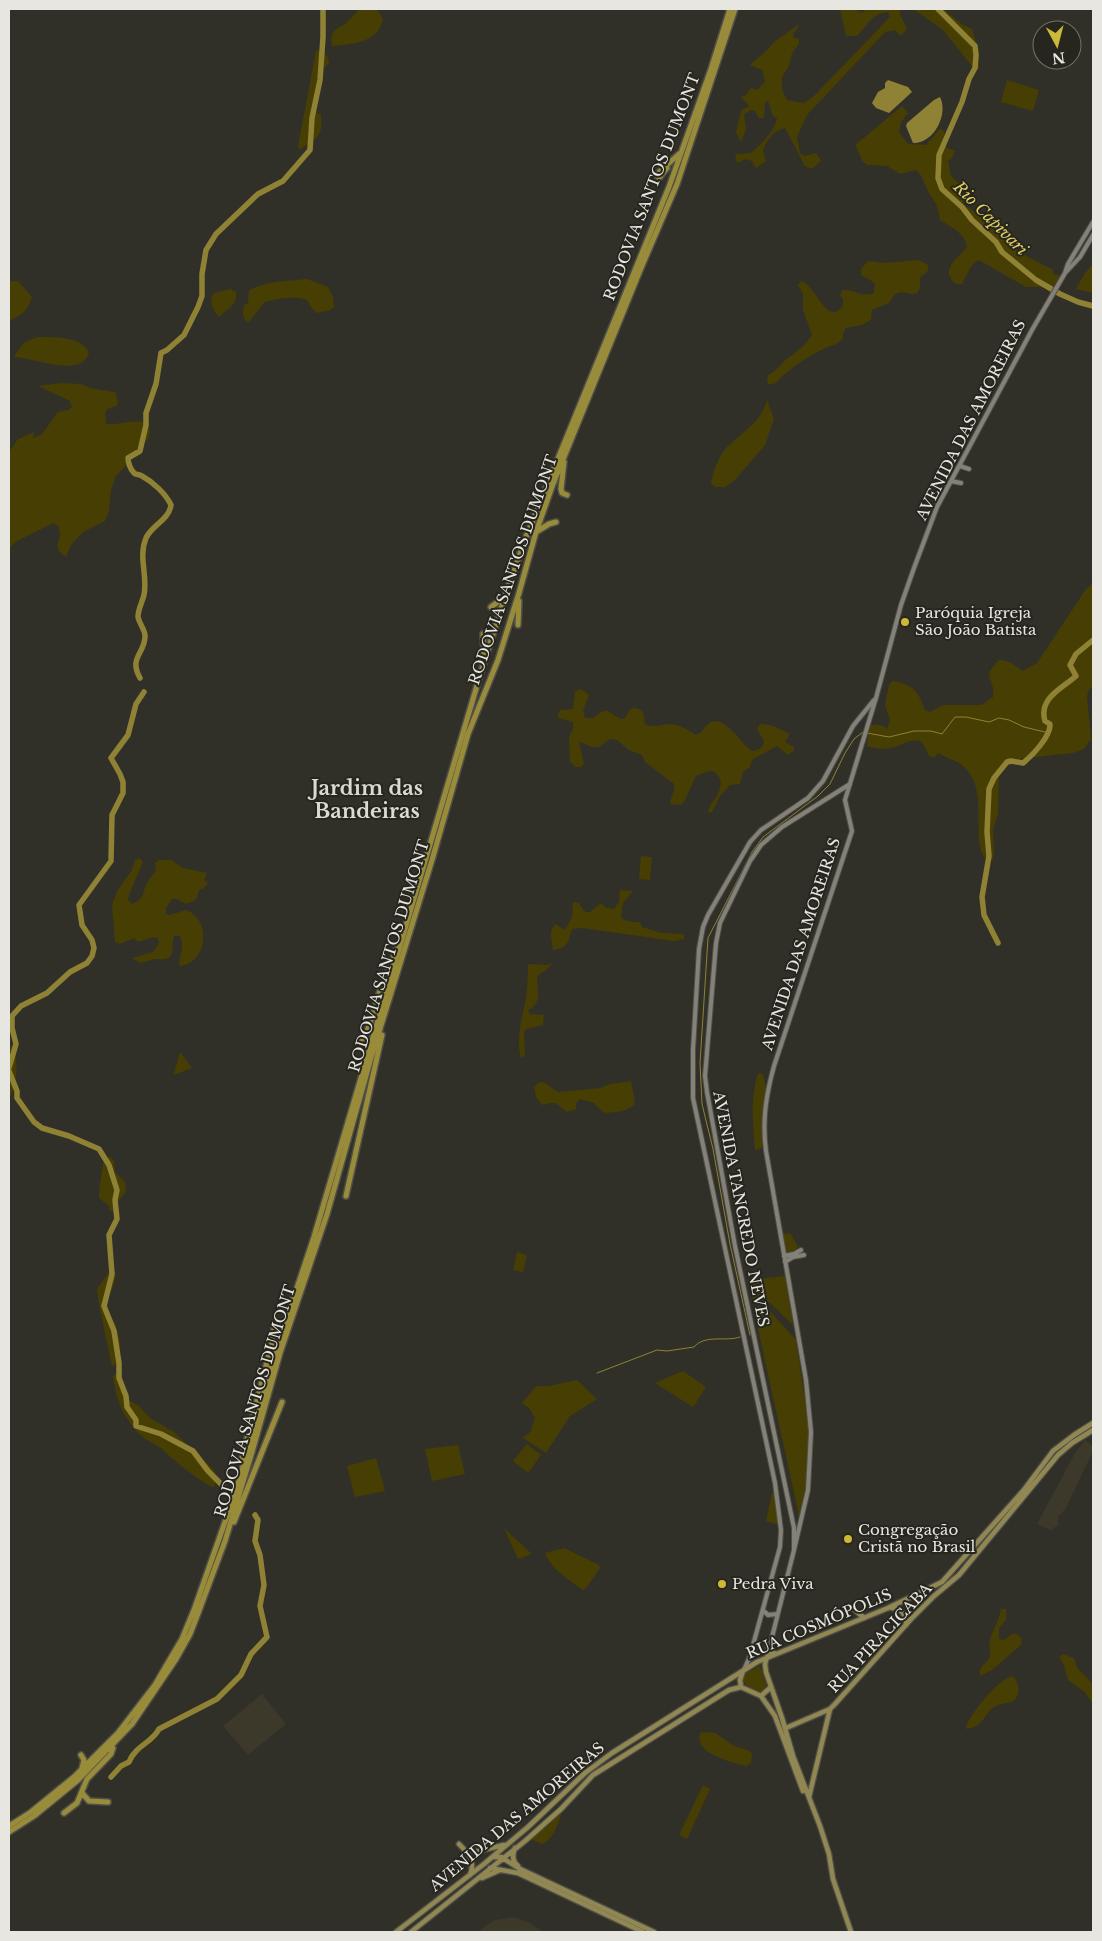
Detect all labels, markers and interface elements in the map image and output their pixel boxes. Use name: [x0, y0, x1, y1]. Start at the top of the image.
north arrow: [1032, 20, 1082, 70]
text: N: [1051, 48, 1066, 68]
street label: RODOVIA SANTOS DUMONT: [599, 70, 704, 303]
water label: Rio Capivari: [949, 176, 1033, 260]
street label: AVENIDA DAS AMOREIRAS: [911, 316, 1030, 524]
street label: RODOVIA SANTOS DUMONT: [464, 452, 561, 687]
place label: Paróquia Igreja São João Batista: [915, 603, 1037, 639]
marker: Paróquia Igreja São João Batista: [899, 616, 911, 628]
district label: Jardim das Bandeiras: [307, 776, 423, 823]
street label: AVENIDA DAS AMOREIRAS: [757, 835, 844, 1054]
street label: RODOVIA SANTOS DUMONT: [344, 837, 433, 1074]
street label: AVENIDA TANCREDO NEVES: [709, 1088, 774, 1328]
street label: RODOVIA SANTOS DUMONT: [210, 1282, 299, 1519]
place label: Congregação Cristã no Brasil: [858, 1520, 976, 1556]
marker: Congregação Cristã no Brasil: [842, 1533, 854, 1545]
place label: Pedra Viva: [732, 1574, 814, 1593]
marker: Pedra Viva: [716, 1578, 728, 1590]
street label: RUA PIRACICABA: [824, 1578, 936, 1697]
street label: RUA COSMÓPOLIS: [743, 1584, 894, 1663]
street label: AVENIDA DAS AMOREIRAS: [425, 1738, 608, 1896]

